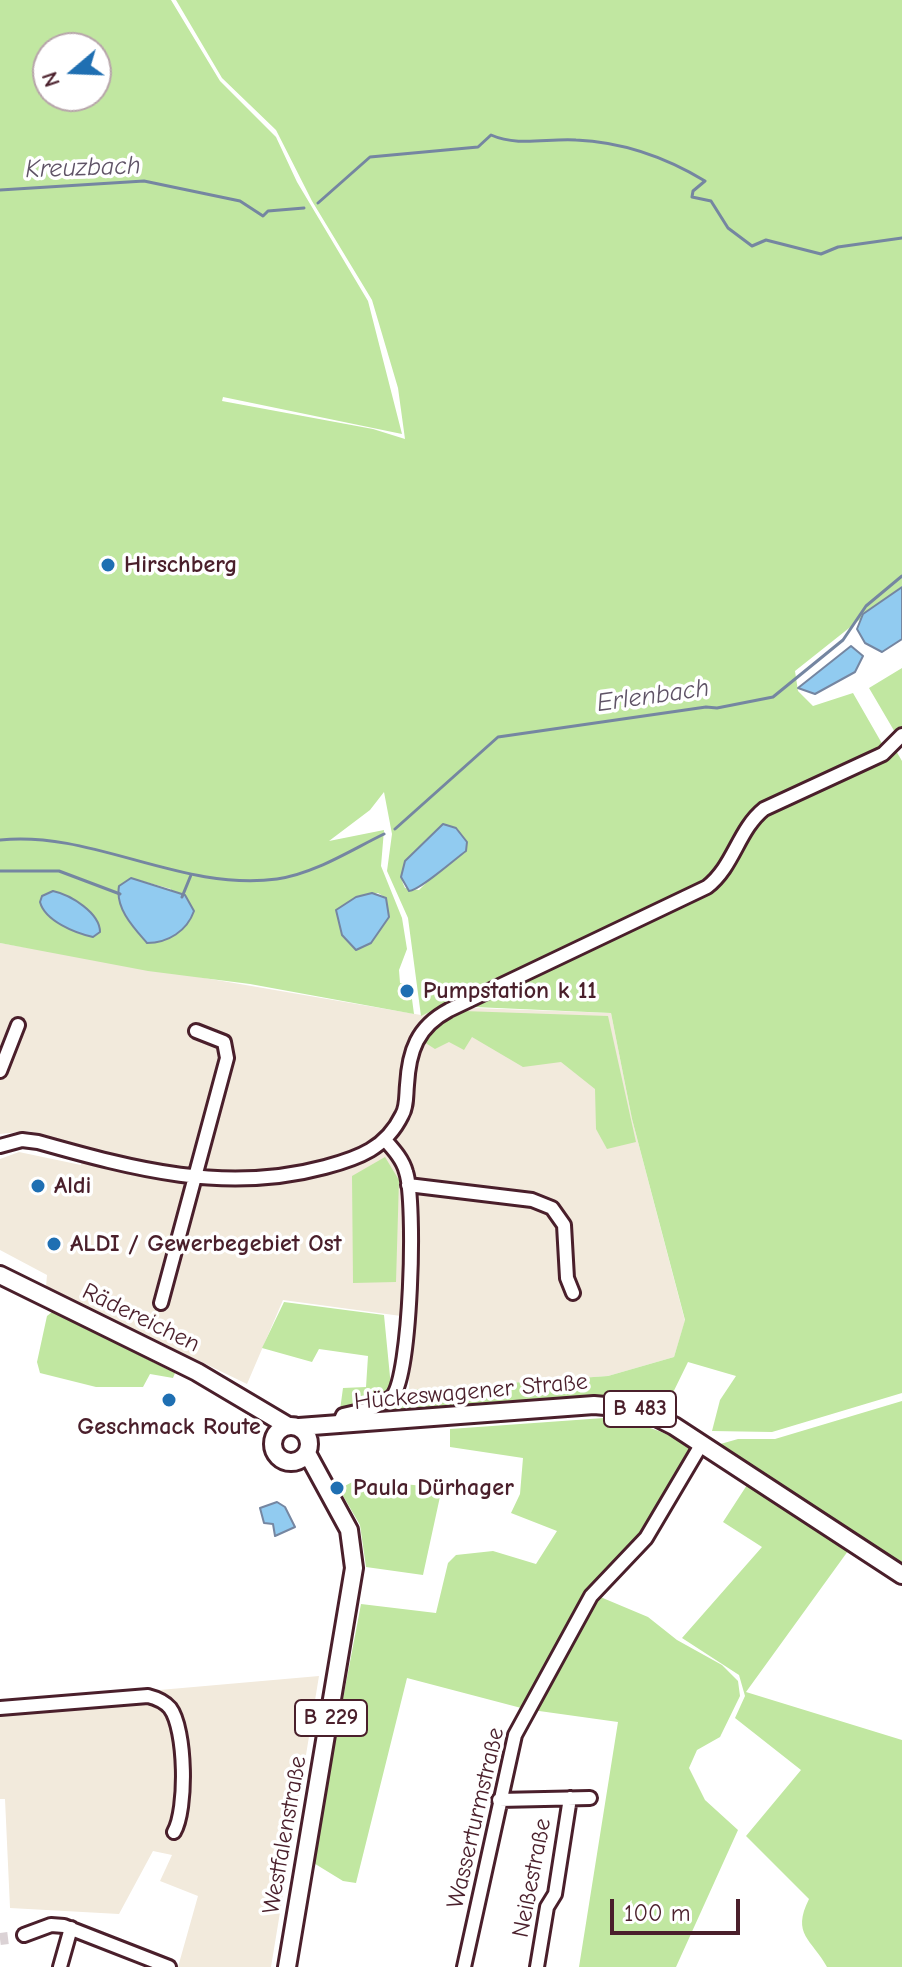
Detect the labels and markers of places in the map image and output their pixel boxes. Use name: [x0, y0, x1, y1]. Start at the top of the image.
place label: Hirschberg: [124, 551, 237, 579]
marker: Hirschberg: [99, 556, 117, 574]
place label: Pumpstation k 11: [423, 977, 597, 1005]
marker: Pumpstation k 11: [398, 982, 416, 1000]
place label: Aldi: [54, 1172, 91, 1200]
marker: Aldi: [29, 1177, 47, 1195]
place label: ALDI / Gewerbegebiet Ost: [70, 1230, 342, 1258]
marker: ALDI / Gewerbegebiet Ost: [45, 1235, 63, 1253]
marker: Geschmack Route: [160, 1391, 178, 1409]
place label: Geschmack Route: [77, 1413, 261, 1441]
place label: Paula Dürhager: [353, 1474, 514, 1502]
marker: Paula Dürhager: [328, 1479, 346, 1497]

